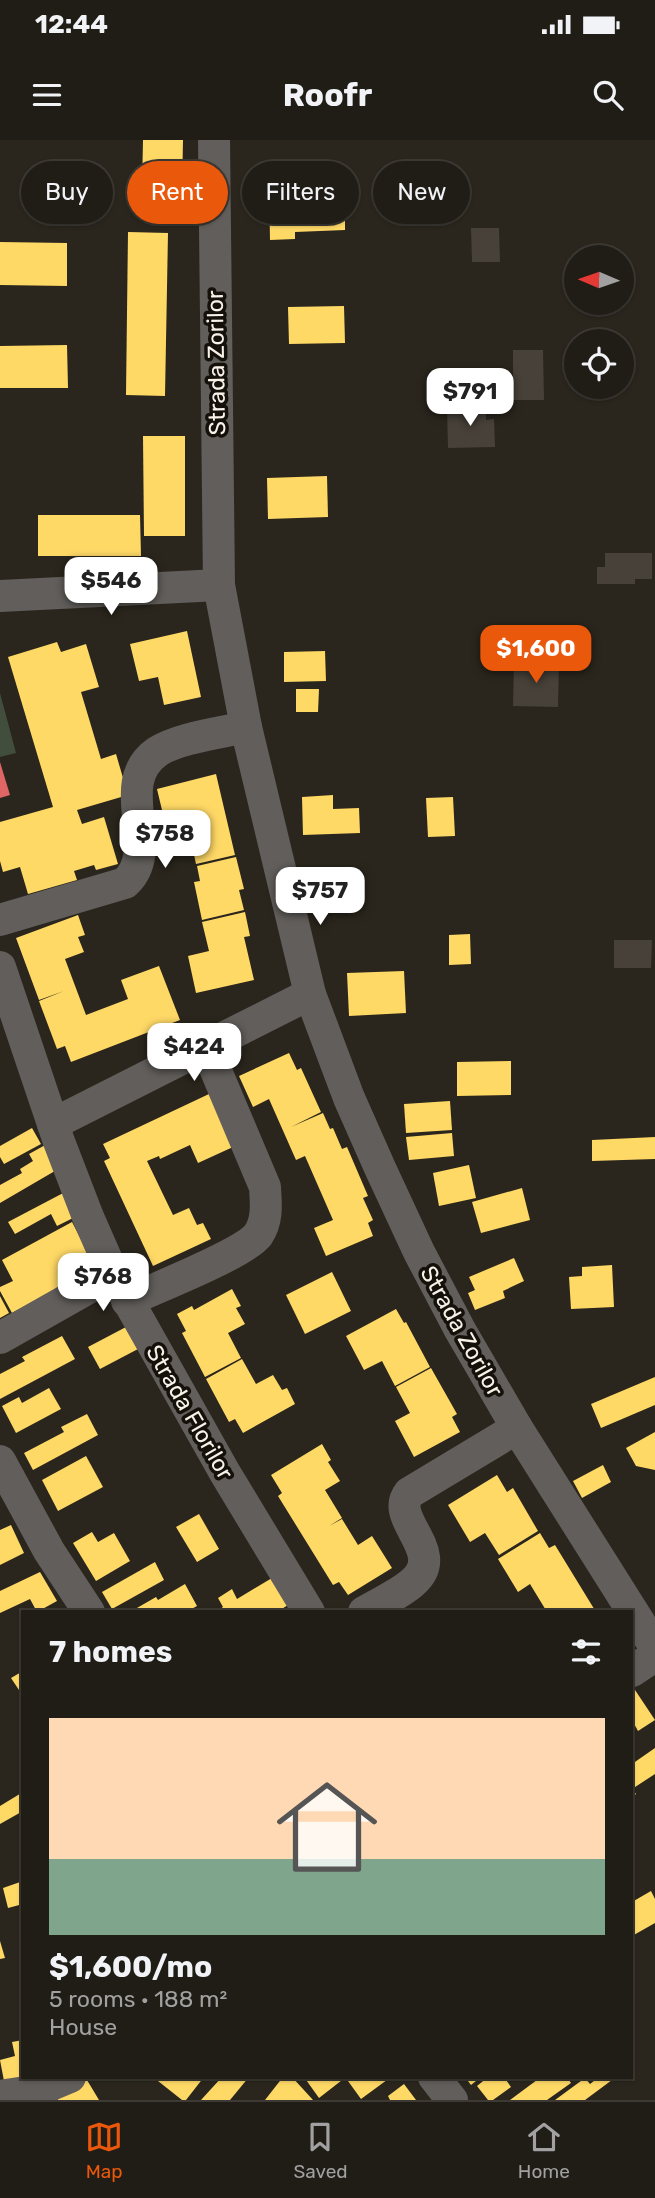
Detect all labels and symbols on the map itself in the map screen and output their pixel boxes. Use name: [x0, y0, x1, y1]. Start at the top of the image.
north arrow: [564, 245, 634, 315]
street label: Strada Zorilor: [201, 290, 231, 436]
pin: $791: [429, 369, 511, 428]
pin: $546: [70, 558, 152, 617]
pin: $1,600: [479, 626, 593, 685]
pin: $758: [124, 810, 206, 870]
pin: $757: [279, 868, 361, 927]
pin: $424: [153, 1024, 235, 1083]
pin: $768: [62, 1254, 144, 1313]
street label: Strada Zorilor: [415, 1261, 510, 1401]
street label: Strada Florilor: [140, 1340, 240, 1484]

